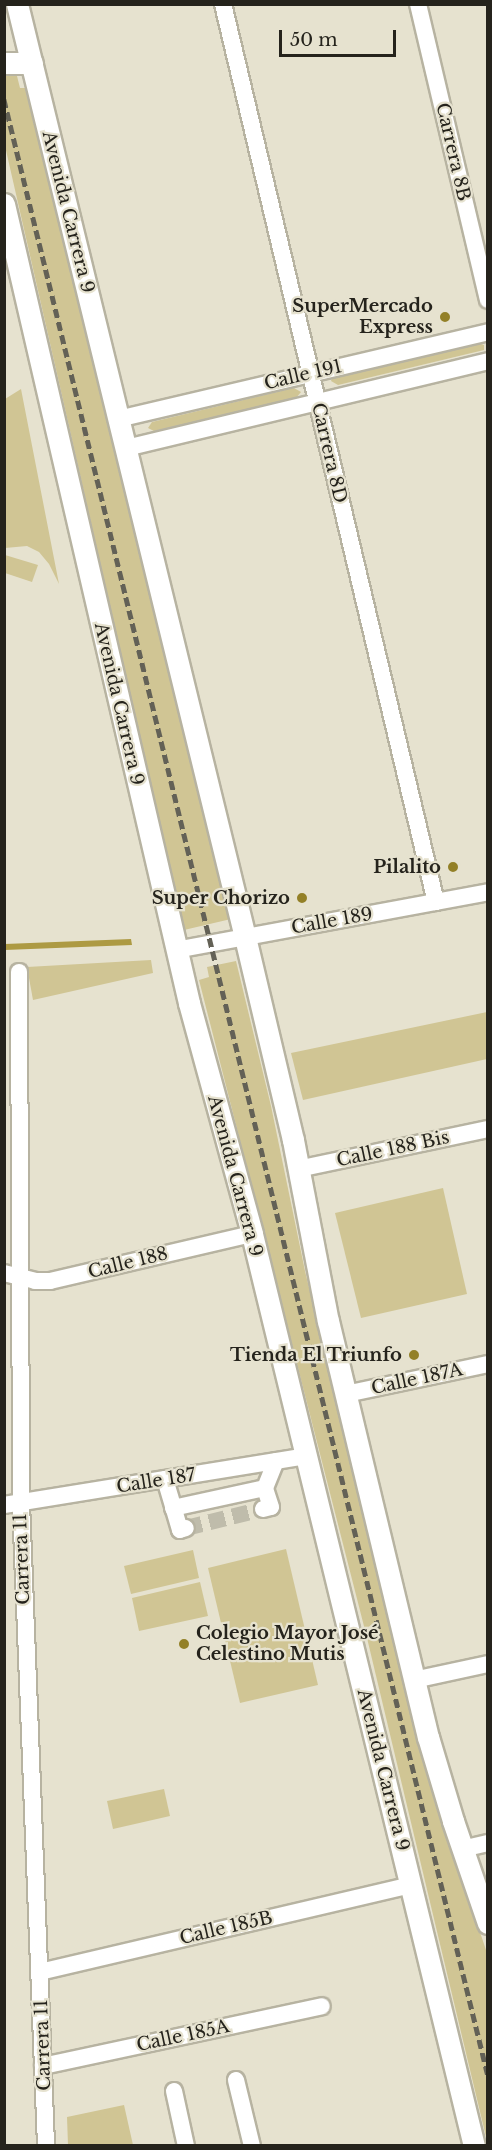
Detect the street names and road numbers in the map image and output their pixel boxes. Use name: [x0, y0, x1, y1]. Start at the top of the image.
street label: Carrera 8B: [431, 101, 475, 203]
street label: Avenida Carrera 9: [37, 129, 99, 295]
street label: Calle 191: [262, 356, 344, 394]
street label: Carrera 8D: [307, 401, 351, 505]
street label: Avenida Carrera 9: [90, 620, 148, 788]
street label: Calle 189: [290, 903, 374, 939]
street label: Avenida Carrera 9: [203, 1093, 267, 1259]
street label: Calle 188 Bis: [335, 1127, 451, 1171]
street label: Calle 188: [86, 1243, 170, 1283]
street label: Calle 187A: [369, 1359, 465, 1399]
street label: Calle 187: [115, 1464, 197, 1498]
street label: Carrera 11: [10, 1513, 34, 1605]
street label: Avenida Carrera 9: [352, 1687, 414, 1853]
street label: Calle 185B: [178, 1907, 274, 1949]
street label: Carrera 11: [31, 1999, 55, 2091]
street label: Calle 185A: [134, 2016, 232, 2056]

